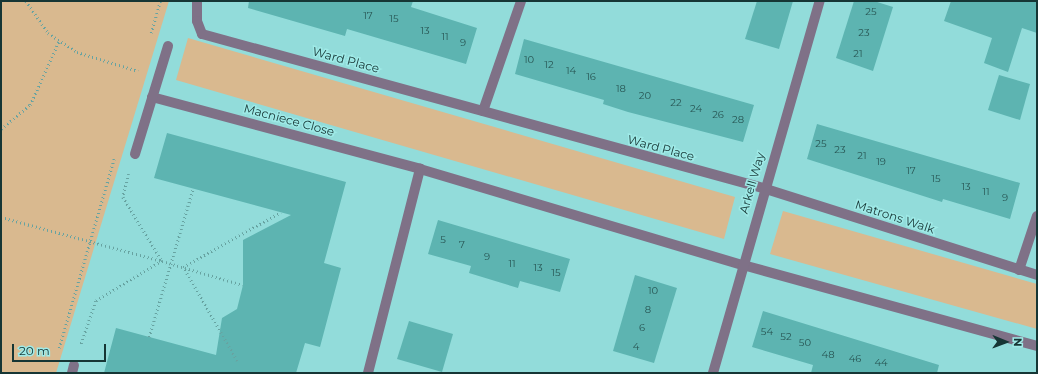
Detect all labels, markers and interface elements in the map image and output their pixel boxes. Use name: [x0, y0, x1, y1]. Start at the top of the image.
house number: 25: [865, 6, 877, 18]
house number: 17: [363, 10, 373, 22]
house number: 15: [389, 13, 399, 25]
house number: 13: [420, 25, 430, 37]
house number: 23: [858, 27, 870, 39]
house number: 11: [441, 31, 449, 43]
house number: 9: [460, 37, 466, 49]
street label: Ward Place: [311, 44, 381, 76]
house number: 21: [853, 48, 863, 60]
house number: 10: [524, 54, 534, 66]
house number: 12: [544, 59, 554, 71]
house number: 14: [566, 65, 576, 77]
house number: 16: [586, 71, 596, 83]
house number: 18: [616, 83, 626, 95]
house number: 20: [639, 90, 651, 102]
house number: 22: [670, 97, 682, 109]
street label: Macniece Close: [242, 101, 336, 139]
house number: 24: [690, 103, 702, 115]
house number: 26: [712, 109, 724, 121]
house number: 28: [732, 114, 744, 126]
street label: Ward Place: [626, 132, 696, 164]
house number: 25: [815, 138, 827, 150]
house number: 23: [834, 144, 846, 156]
house number: 21: [857, 150, 867, 162]
street label: Arkell Way: [736, 151, 768, 215]
house number: 19: [876, 156, 886, 168]
house number: 17: [906, 165, 916, 177]
house number: 15: [931, 173, 941, 185]
house number: 13: [961, 181, 971, 193]
house number: 11: [982, 186, 990, 198]
house number: 9: [1002, 192, 1008, 204]
street label: Matrons Walk: [853, 197, 937, 237]
house number: 5: [440, 234, 446, 246]
house number: 7: [459, 239, 465, 251]
house number: 9: [484, 251, 490, 263]
house number: 11: [508, 258, 516, 270]
house number: 13: [533, 262, 543, 274]
house number: 15: [551, 267, 561, 279]
house number: 10: [648, 285, 658, 297]
house number: 8: [645, 304, 651, 316]
house number: 6: [639, 322, 645, 334]
north arrow: [986, 322, 1026, 362]
house number: 54: [761, 326, 773, 338]
house number: 52: [780, 331, 792, 343]
scale bar: [14, 336, 108, 362]
house number: 50: [799, 337, 811, 349]
text: N: [1011, 338, 1025, 347]
house number: 4: [633, 341, 639, 353]
text: 20 m: [19, 343, 50, 358]
house number: 48: [821, 349, 835, 361]
house number: 46: [849, 353, 861, 365]
house number: 44: [874, 357, 888, 369]

